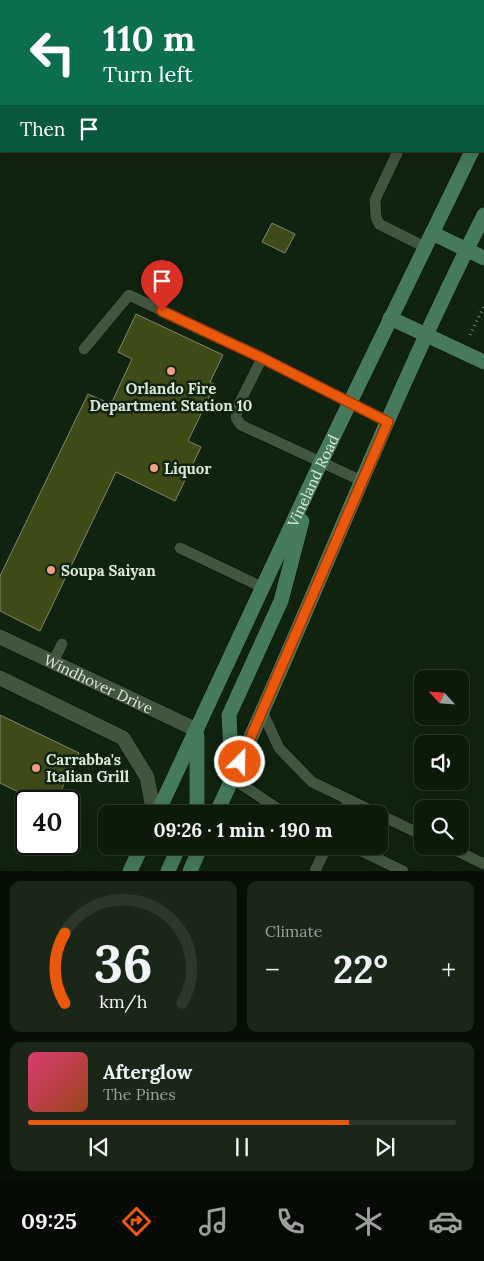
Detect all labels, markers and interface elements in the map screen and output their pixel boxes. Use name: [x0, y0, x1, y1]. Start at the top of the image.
text: 110 m: [103, 16, 195, 61]
icon: left: [20, 20, 85, 85]
text: Turn left: [103, 60, 193, 88]
icon: arrive: [75, 115, 103, 143]
text: Then: [20, 117, 65, 141]
pin: [141, 260, 183, 311]
icon: arrive: [148, 267, 176, 295]
marker: Orlando Fire Department Station 10: [165, 365, 177, 377]
place label: Orlando Fire Department Station 10: [90, 379, 252, 415]
street label: Vineland Road: [282, 431, 342, 531]
place label: Liquor: [164, 459, 212, 478]
marker: Liquor: [148, 462, 160, 474]
place label: Soupa Saiyan: [61, 561, 156, 580]
marker: Soupa Saiyan: [45, 564, 57, 576]
street label: Windhover Drive: [41, 650, 156, 717]
north arrow: [414, 670, 469, 725]
map controls: [414, 670, 469, 855]
position arrow: [213, 735, 265, 787]
button: sound: [414, 735, 469, 790]
place label: Carrabba's Italian Grill: [46, 750, 129, 786]
marker: Carrabba's Italian Grill: [30, 762, 42, 774]
speed limit sign: 40: [15, 790, 80, 855]
button: search: [414, 800, 469, 855]
text: 09:26 · 1 min · 190 m: [153, 818, 333, 842]
text: Climate: [265, 921, 322, 941]
text: 36: [94, 930, 153, 996]
text: 22°: [333, 945, 388, 993]
text: −: [265, 952, 280, 988]
text: +: [441, 952, 456, 988]
text: km/h: [99, 990, 148, 1013]
text: Afterglow: [103, 1060, 192, 1084]
text: The Pines: [103, 1084, 176, 1104]
icon: previous: [85, 1133, 113, 1161]
icon: pause: [228, 1133, 256, 1161]
icon: next: [371, 1133, 399, 1161]
icon: directions: [119, 1204, 154, 1239]
icon: music: [196, 1204, 231, 1239]
icon: phone: [273, 1204, 308, 1239]
icon: climate: [351, 1204, 386, 1239]
icon: car: [428, 1204, 463, 1239]
text: 09:25: [21, 1207, 77, 1235]

